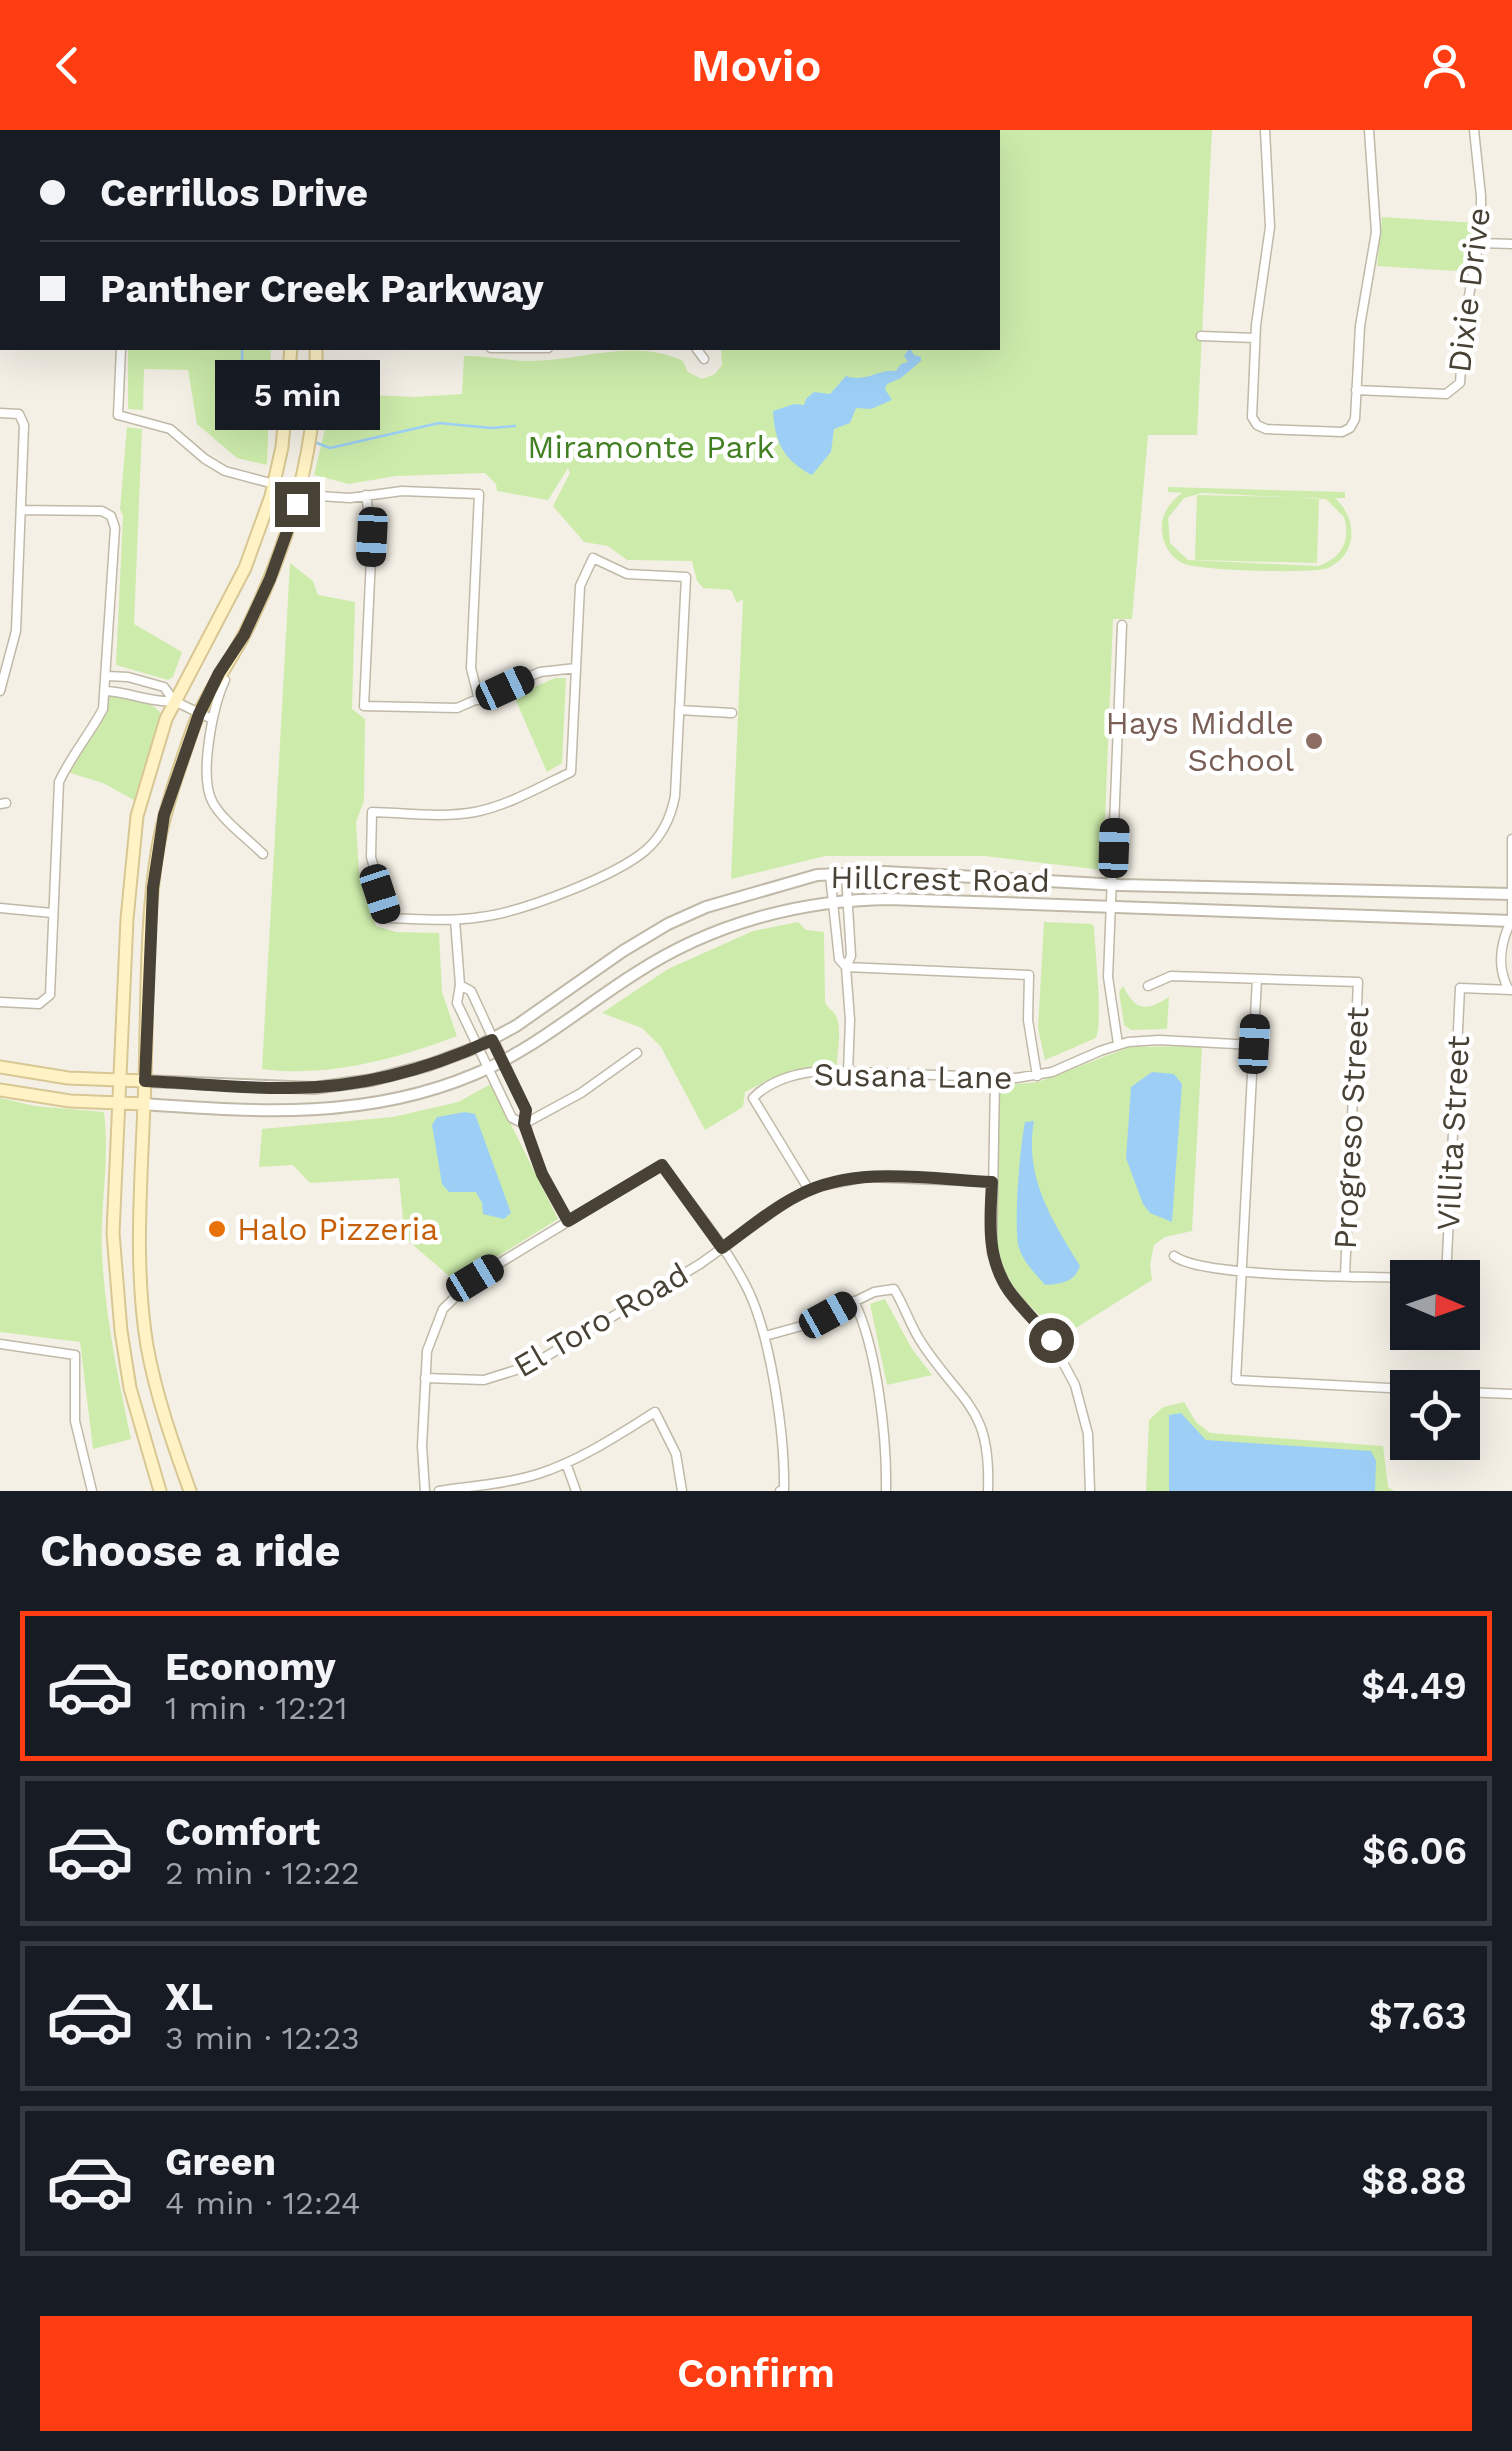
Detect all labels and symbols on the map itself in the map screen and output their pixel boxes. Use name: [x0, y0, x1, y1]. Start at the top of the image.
street label: Dixie Drive: [1440, 205, 1498, 375]
callout: 5 min: [214, 359, 380, 429]
park label: Miramonte Park: [527, 428, 775, 466]
route end: [275, 482, 320, 527]
car: [355, 506, 389, 568]
car: [471, 662, 539, 714]
place label: Hays Middle School: [1105, 704, 1294, 779]
marker: Hays Middle School: [1303, 730, 1325, 752]
car: [1098, 817, 1130, 879]
street label: Hillcrest Road: [830, 858, 1050, 900]
car: [356, 861, 404, 927]
street label: Progreso Street: [1326, 1006, 1376, 1250]
car: [1237, 1013, 1271, 1075]
street label: Villita Street: [1429, 1034, 1477, 1232]
street label: Susana Lane: [813, 1055, 1013, 1097]
place label: Halo Pizzeria: [237, 1210, 438, 1248]
marker: Halo Pizzeria: [206, 1218, 228, 1240]
car: [442, 1250, 508, 1306]
street label: El Toro Road: [507, 1255, 695, 1385]
north arrow: [1390, 1260, 1480, 1350]
car: [794, 1287, 862, 1343]
route start: [1029, 1318, 1074, 1363]

